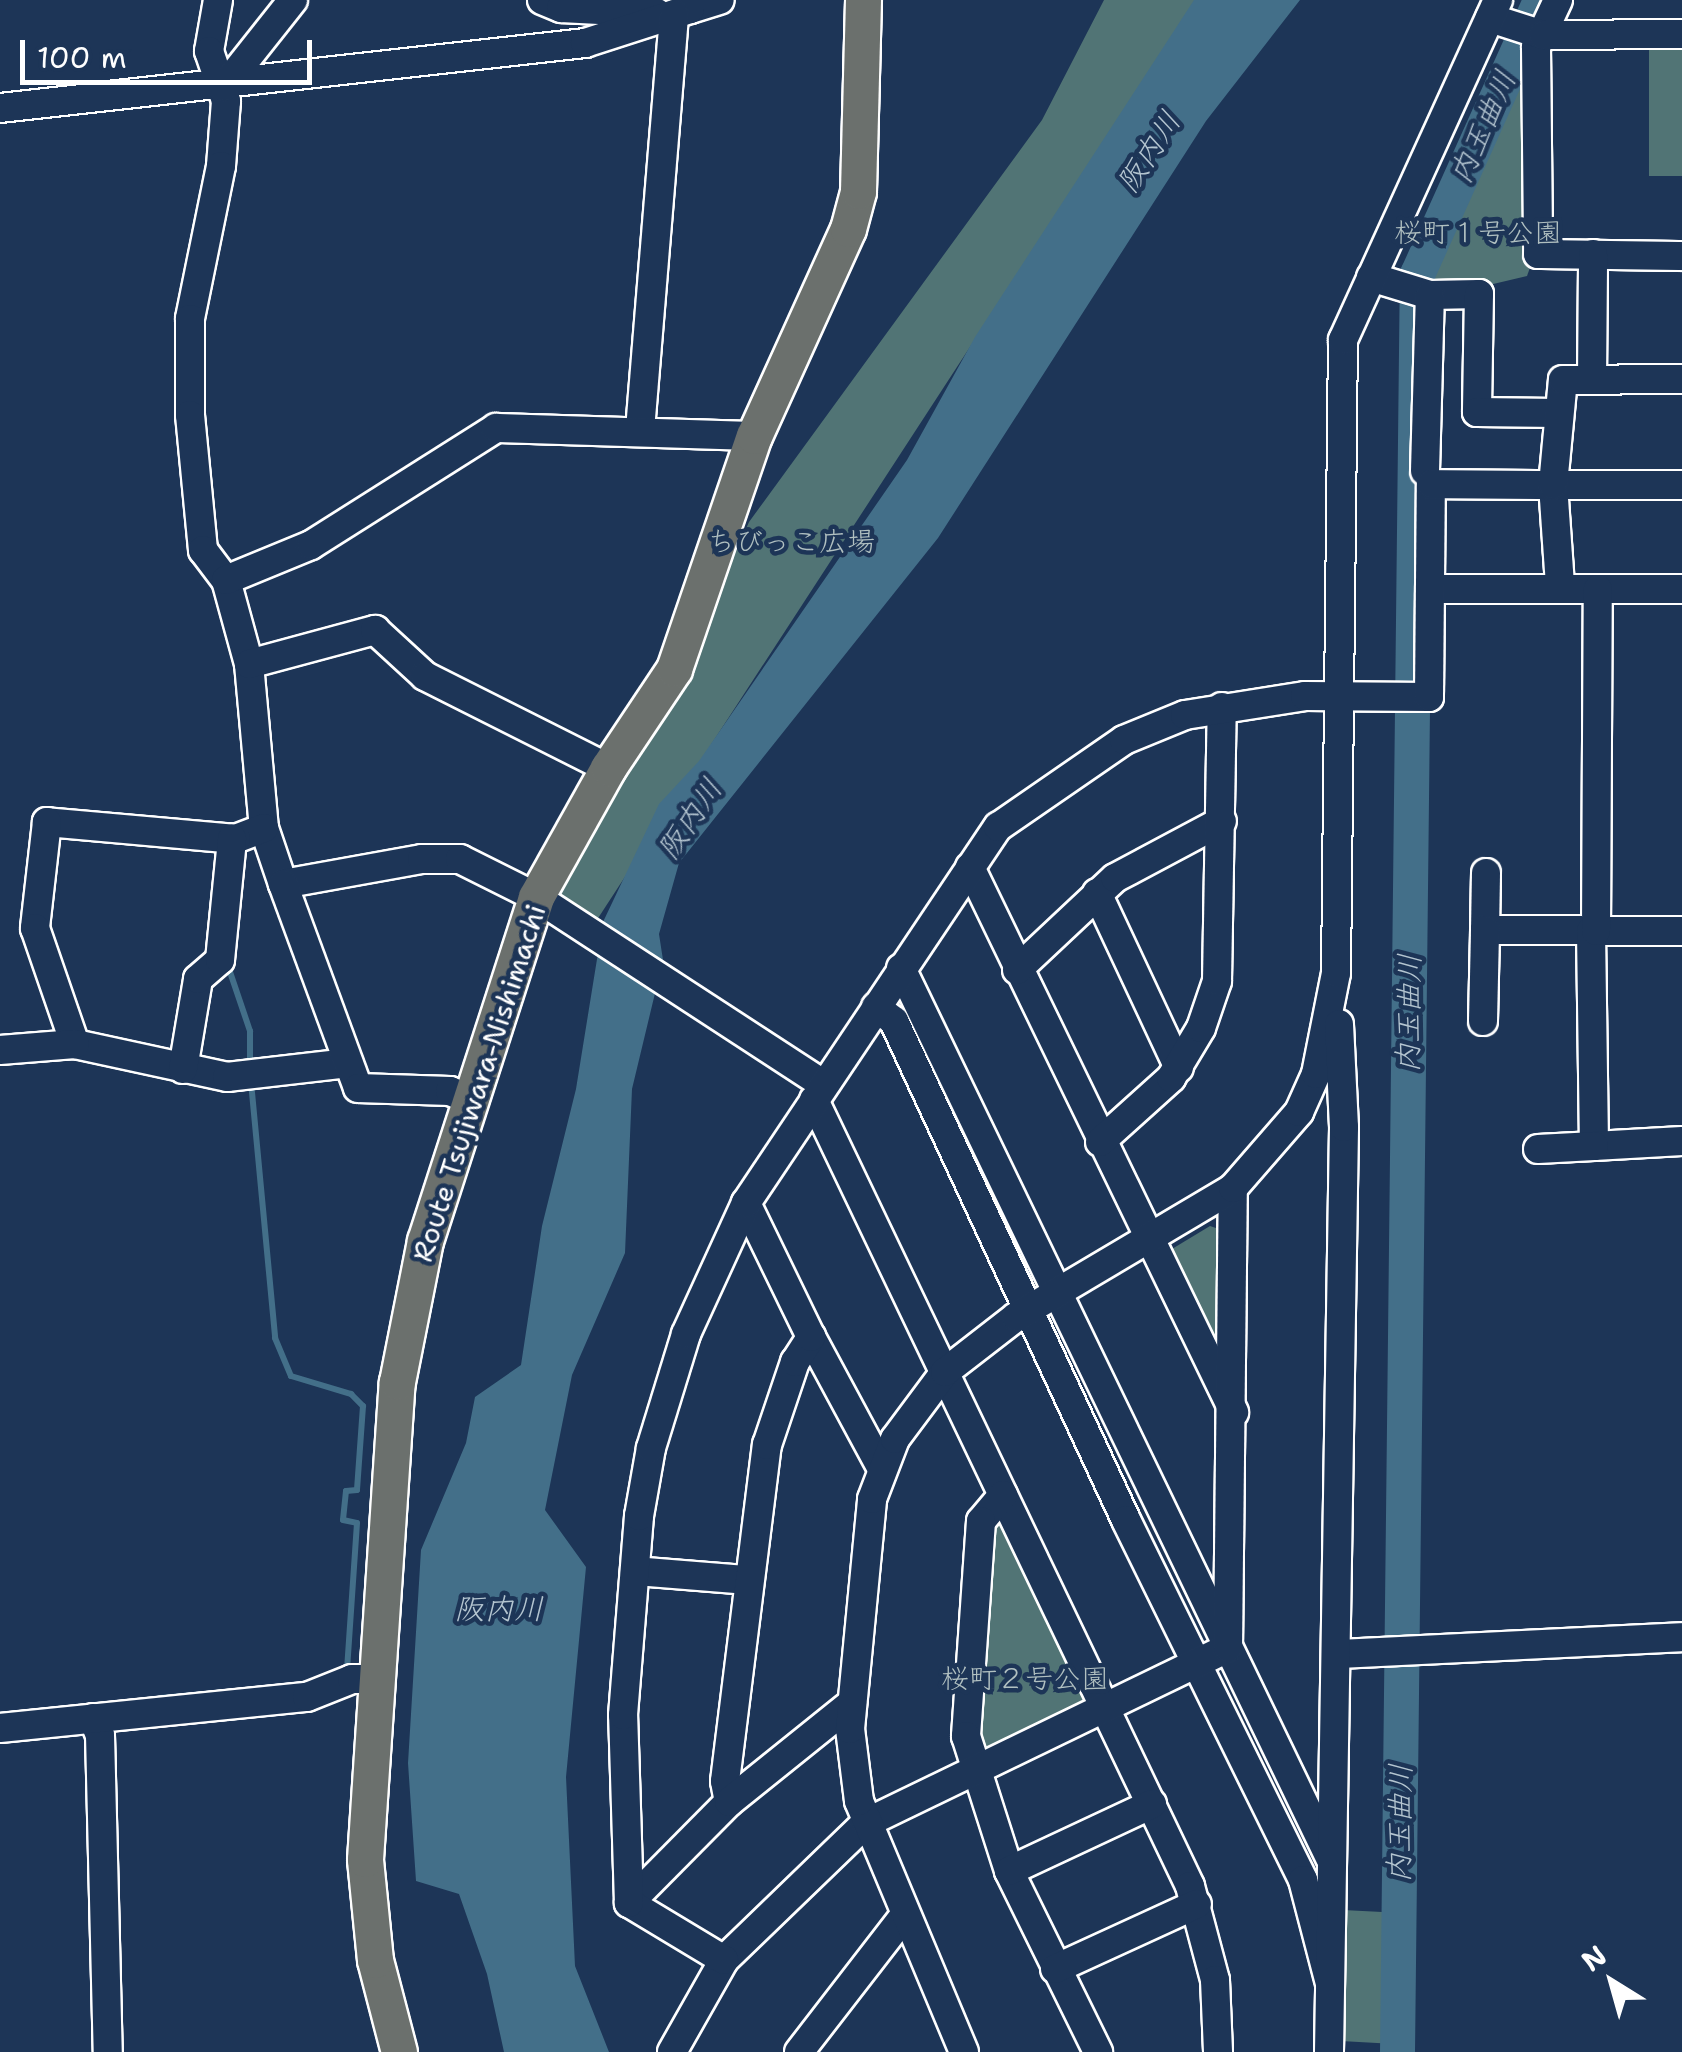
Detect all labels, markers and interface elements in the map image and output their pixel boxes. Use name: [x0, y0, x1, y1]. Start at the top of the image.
scale bar: [25, 20, 318, 82]
text: 100 m: [37, 37, 127, 78]
water label: 内玉曲川: [1442, 65, 1524, 189]
water label: 阪内川: [1109, 104, 1189, 200]
park label: 桜町１号公園: [1394, 215, 1562, 249]
park label: ちびっこ広場: [707, 524, 875, 558]
water label: 阪内川: [650, 772, 730, 866]
street label: Route Tsujiwara-Nishimachi: [405, 900, 553, 1266]
water label: 内玉曲川: [1390, 953, 1428, 1073]
water label: 阪内川: [454, 1591, 544, 1627]
park label: 桜町２号公園: [941, 1661, 1109, 1695]
water label: 内玉曲川: [1381, 1763, 1419, 1883]
north arrow: [1562, 1932, 1662, 2032]
text: N: [1574, 1936, 1614, 1980]

